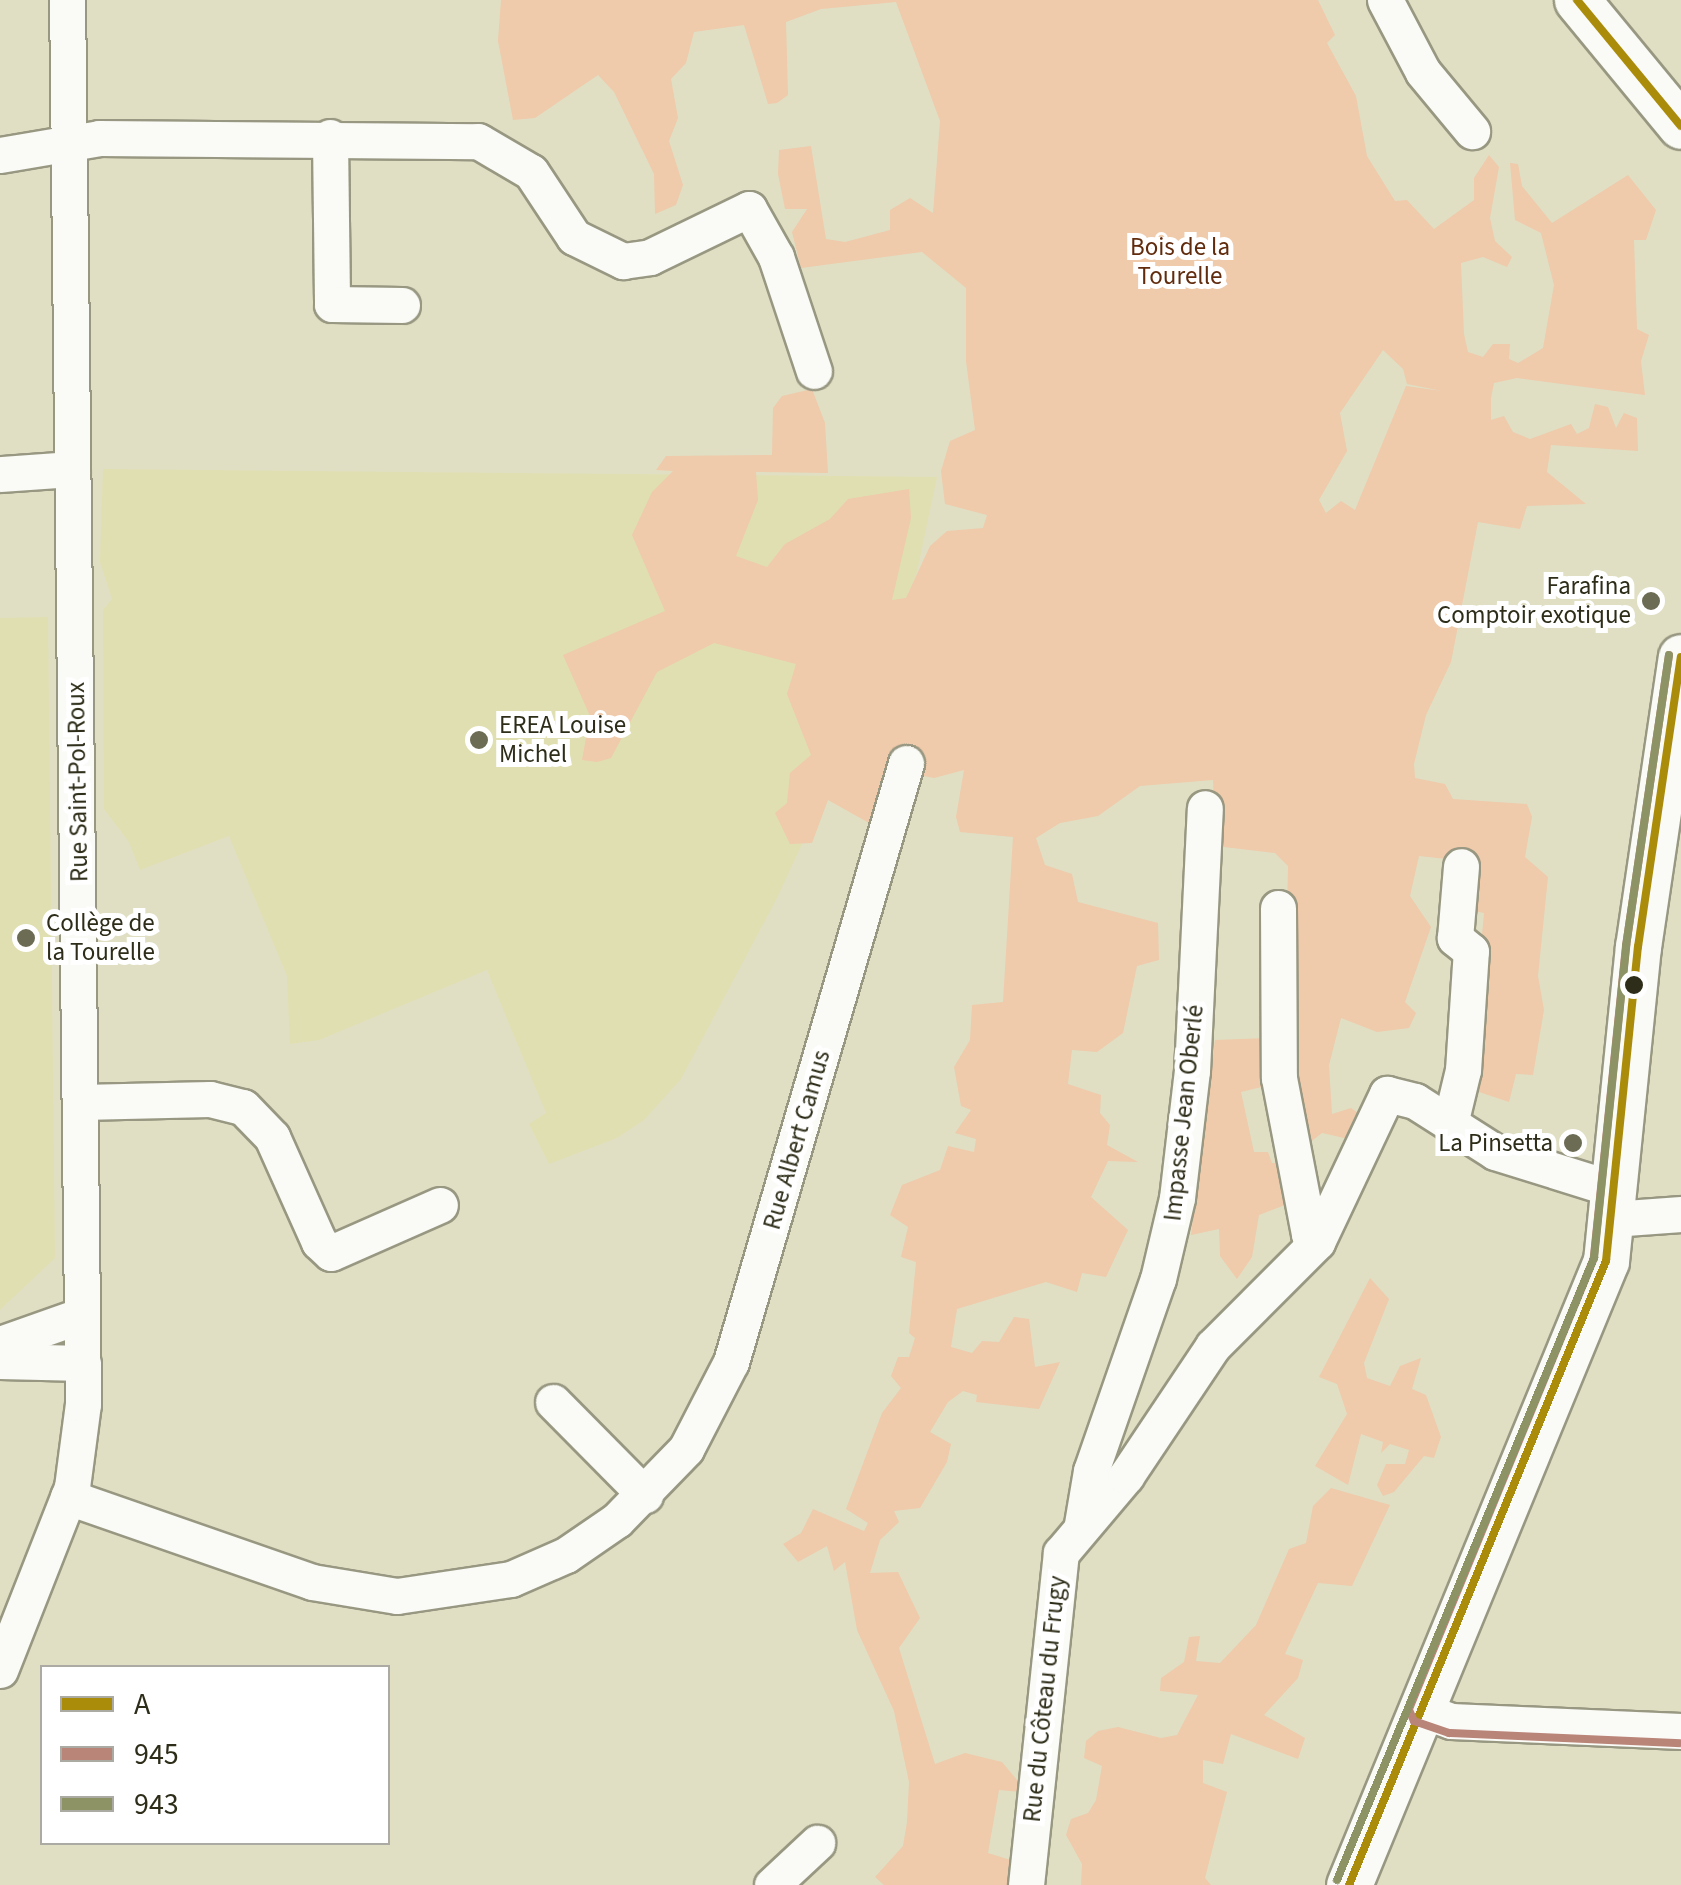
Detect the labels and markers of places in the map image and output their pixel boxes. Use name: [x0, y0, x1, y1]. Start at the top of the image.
place label: Farafina Comptoir exotique: [1437, 572, 1631, 631]
marker: Farafina Comptoir exotique: [1640, 590, 1662, 612]
place label: EREA Louise Michel: [499, 711, 626, 770]
marker: EREA Louise Michel: [468, 729, 490, 751]
place label: Collège de la Tourelle: [46, 909, 155, 968]
marker: Collège de la Tourelle: [15, 927, 37, 949]
unlabelled marker: [1624, 975, 1644, 995]
place label: La Pinsetta: [1438, 1128, 1553, 1158]
marker: La Pinsetta: [1562, 1132, 1584, 1154]

